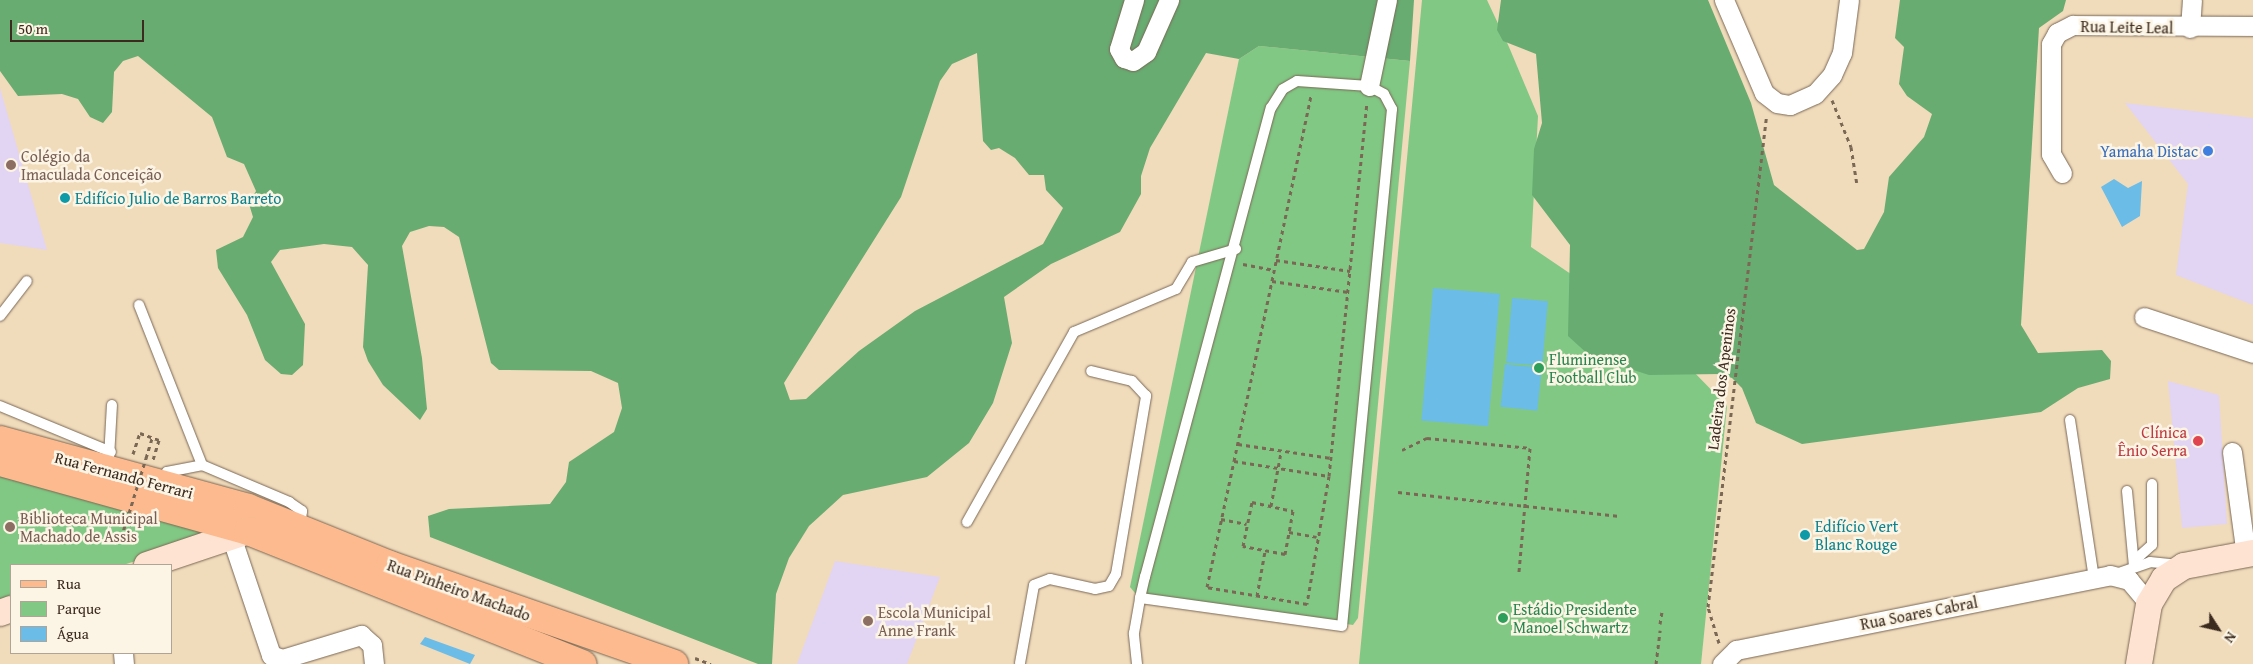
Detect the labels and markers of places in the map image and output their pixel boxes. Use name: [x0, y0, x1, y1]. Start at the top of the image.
place label: Yamaha Distac: [2100, 141, 2198, 161]
marker: Yamaha Distac: [2202, 145, 2214, 157]
place label: Colégio da Imaculada Conceição: [21, 146, 162, 184]
marker: Colégio da Imaculada Conceição: [5, 159, 17, 171]
place label: Edifício Julio de Barros Barreto: [75, 188, 281, 208]
marker: Edifício Julio de Barros Barreto: [59, 192, 71, 204]
place label: Fluminense Football Club: [1549, 349, 1637, 387]
marker: Fluminense Football Club: [1533, 362, 1545, 374]
place label: Clínica Ênio Serra: [2118, 422, 2187, 460]
marker: Clínica Ênio Serra: [2191, 434, 2205, 448]
place label: Biblioteca Municipal Machado de Assis: [20, 508, 158, 546]
place label: Edifício Vert Blanc Rouge: [1815, 516, 1898, 554]
marker: Biblioteca Municipal Machado de Assis: [4, 521, 16, 533]
marker: Edifício Vert Blanc Rouge: [1799, 529, 1811, 541]
place label: Estádio Presidente Manoel Schwartz: [1513, 599, 1637, 637]
place label: Escola Municipal Anne Frank: [878, 602, 991, 640]
marker: Estádio Presidente Manoel Schwartz: [1497, 612, 1509, 624]
marker: Escola Municipal Anne Frank: [862, 615, 874, 627]

